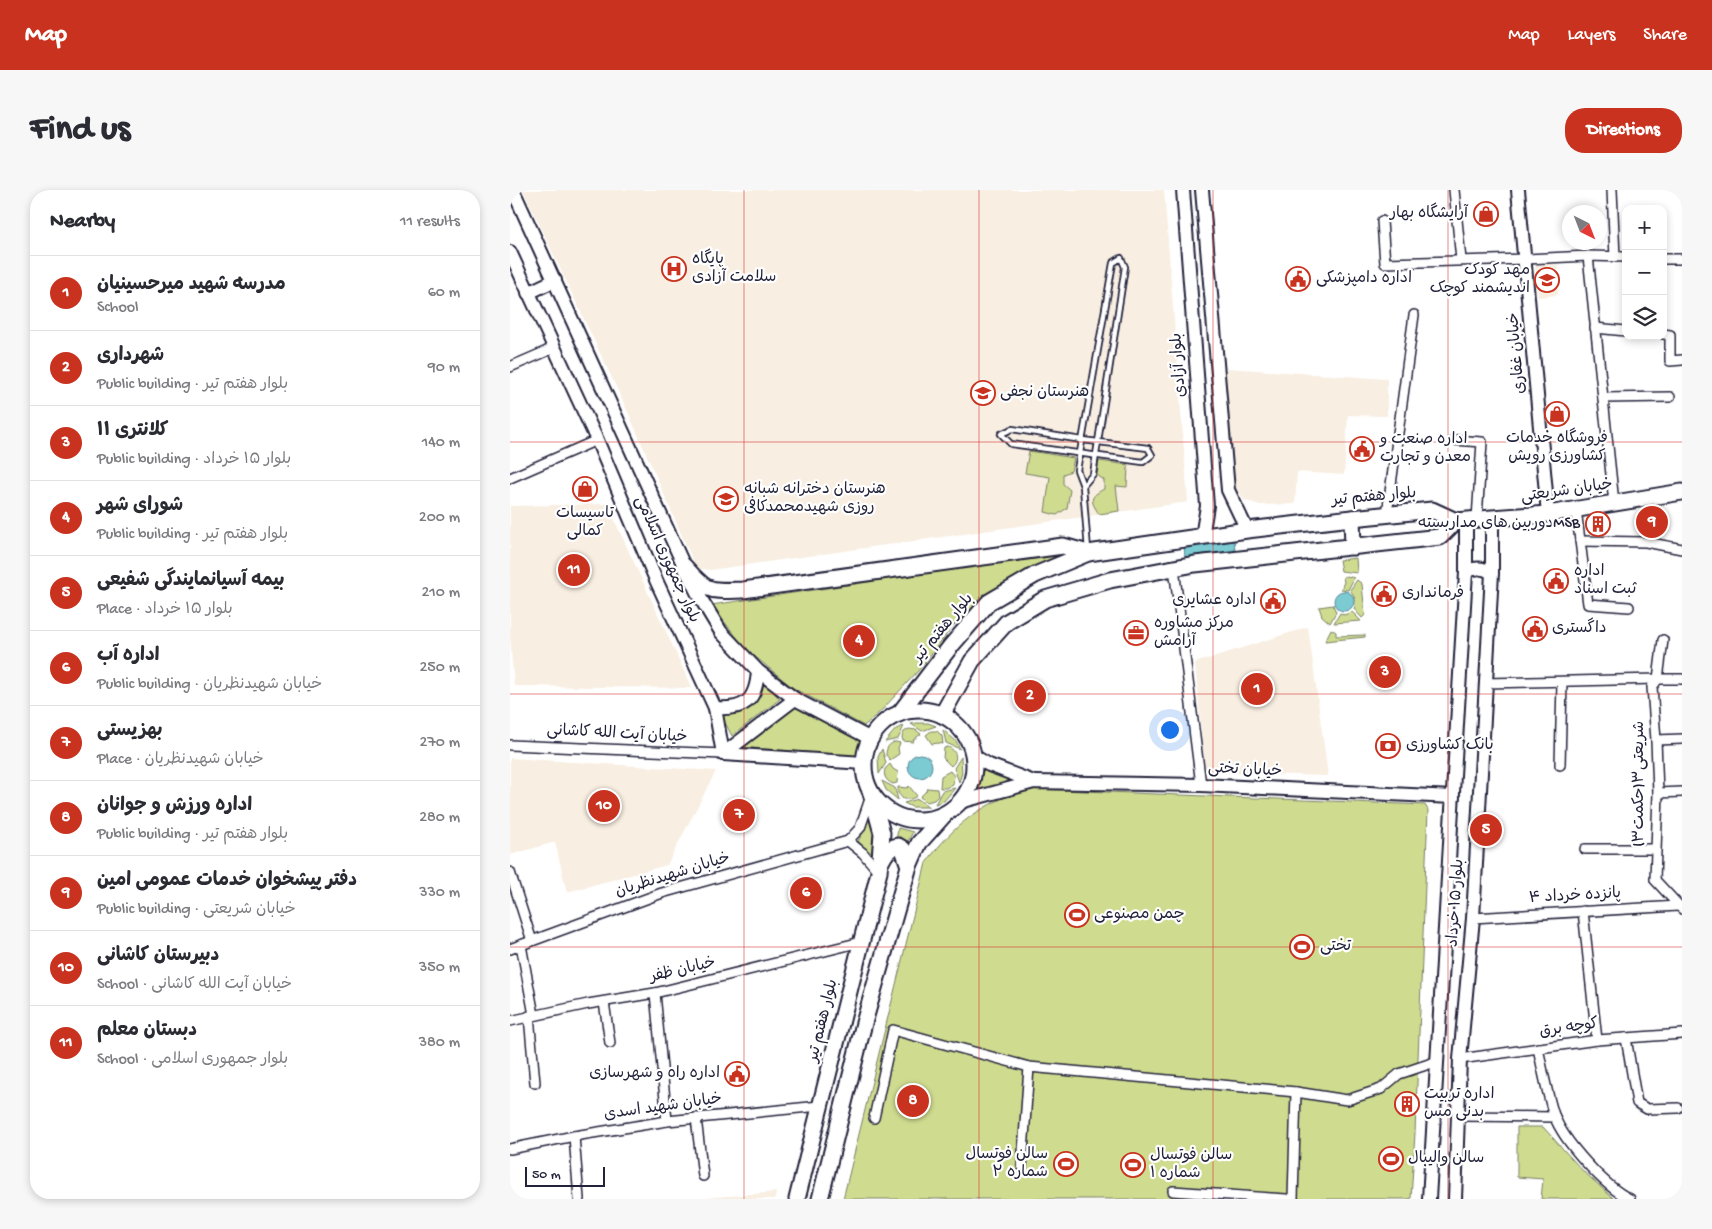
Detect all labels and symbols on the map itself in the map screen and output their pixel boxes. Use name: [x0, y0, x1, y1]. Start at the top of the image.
shop icon: آرایشگاه بهار: [1473, 201, 1499, 227]
place label: آرایشگاه بهار: [1388, 202, 1469, 224]
north arrow: [1562, 205, 1607, 250]
place label: پایگاه سلامت آزادی: [692, 248, 776, 288]
hospital icon: پایگاه سلامت آزادی: [661, 256, 687, 282]
place label: مهد کودک اندیشمند کوچک: [1430, 262, 1530, 299]
public building icon: اداره دامپزشکی: [1285, 266, 1311, 292]
school or university icon: مهد کودک اندیشمند کوچک: [1534, 267, 1560, 293]
place label: اداره دامپزشکی: [1316, 270, 1412, 289]
street label: خیابان غفاری: [1505, 312, 1531, 394]
street label: بلوار آزادی: [1167, 332, 1192, 398]
school or university icon: هنرستان نجفی: [970, 380, 996, 406]
place label: هنرستان نجفی: [1000, 384, 1089, 403]
shop icon: فروشگاه خدمات کشاورزی رویش: [1544, 401, 1570, 427]
place label: فروشگاه خدمات کشاورزی رویش: [1506, 427, 1608, 467]
place label: اداره صنعت و معدن و تجارت: [1378, 431, 1471, 468]
public building icon: اداره صنعت و معدن و تجارت: [1349, 436, 1375, 462]
shop icon: تاسیسات کمالی: [572, 476, 598, 502]
street label: خیابان شریعتی: [1520, 476, 1614, 508]
place label: هنرستان دخترانه شبانه روزی شهیدمحمدکافی: [744, 481, 886, 518]
street label: بلوار هفتم تیر: [1329, 485, 1417, 511]
school or university icon: هنرستان دخترانه شبانه روزی شهیدمحمدکافی: [713, 486, 739, 512]
street label: بلوار جمهوری اسلامی: [629, 494, 703, 626]
pin: 9: [1636, 503, 1668, 541]
place label: تاسیسات کمالی: [556, 505, 614, 542]
building icon: دوربین های مداربستهMSB: [1585, 511, 1611, 537]
place label: دوربین های مداربستهMSB: [1418, 515, 1581, 534]
pin: 11: [558, 551, 590, 589]
place label: اداره ثبت اسناد: [1574, 563, 1638, 600]
public building icon: اداره ثبت اسناد: [1543, 568, 1569, 594]
public building icon: فرمانداری: [1371, 581, 1397, 607]
place label: فرمانداری: [1402, 585, 1464, 604]
public building icon: اداره عشایری: [1260, 588, 1286, 614]
street label: بلوار هفتم تیر: [908, 590, 979, 669]
place label: اداره عشایری: [1172, 592, 1256, 611]
place label: مرکز مشاوره آرامش: [1154, 615, 1234, 652]
public building icon: داگستری: [1522, 616, 1548, 642]
place label: داگستری: [1552, 617, 1607, 639]
office icon: مرکز مشاوره آرامش: [1123, 620, 1149, 646]
pin: 4: [843, 622, 875, 660]
pin: 3: [1369, 653, 1401, 691]
pin: 1: [1241, 670, 1273, 708]
pin: 2: [1014, 677, 1046, 715]
your location: [1157, 717, 1183, 743]
street label: خیابان آیت الله کاشانی: [546, 721, 688, 748]
street label: شریعتی۳(حکمت۳): [1631, 721, 1650, 847]
bank icon: بانک کشاورزی: [1375, 733, 1401, 759]
place label: بانک کشاورزی: [1406, 736, 1494, 756]
street label: خیابان تختی: [1207, 760, 1283, 782]
pin: 10: [588, 787, 620, 825]
pin: 7: [723, 796, 755, 834]
pin: 5: [1470, 811, 1502, 849]
street label: خیابان شهیدنظریان: [613, 849, 733, 903]
street label: بلوار ۱۵ خرداد: [1444, 858, 1470, 948]
pin: 6: [790, 874, 822, 912]
street label: پانزده خرداد ۴: [1528, 885, 1622, 909]
sports icon: چمن مصنوعی: [1064, 902, 1090, 928]
place label: چمن مصنوعی: [1094, 906, 1185, 925]
sports icon: تختی: [1289, 934, 1315, 960]
place label: تختی: [1320, 938, 1351, 957]
street label: خیابان ظفر: [646, 954, 718, 988]
street label: بلوار هفتم تیر: [804, 977, 843, 1066]
street label: کوچه برق: [1538, 1015, 1600, 1043]
public building icon: اداره راه و شهرسازی: [724, 1061, 750, 1087]
place label: اداره راه و شهرسازی: [589, 1065, 720, 1084]
pin: 8: [897, 1082, 929, 1120]
place label: اداره تربیت بدنی مس: [1424, 1086, 1495, 1123]
street label: خیابان شهید اسدی: [603, 1090, 723, 1126]
building icon: اداره تربیت بدنی مس: [1394, 1091, 1420, 1117]
place label: سالن فوتسال شماره ۲: [966, 1146, 1048, 1183]
sports icon: سالن والیبال: [1378, 1146, 1404, 1172]
place label: سالن فوتسال شماره ۱: [1150, 1147, 1232, 1184]
place label: سالن والیبال: [1408, 1150, 1484, 1169]
sports icon: سالن فوتسال شماره ۲: [1053, 1151, 1079, 1177]
sports icon: سالن فوتسال شماره ۱: [1120, 1152, 1146, 1178]
scale bar: [525, 1164, 605, 1187]

